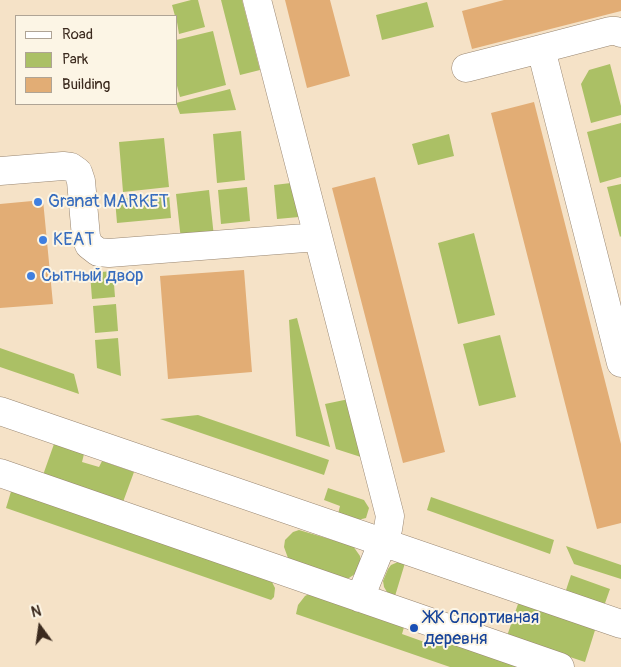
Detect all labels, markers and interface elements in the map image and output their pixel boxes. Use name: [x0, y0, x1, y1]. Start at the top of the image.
legend: [15, 15, 178, 105]
text: Road: [62, 25, 93, 44]
text: Park: [62, 50, 88, 69]
text: Building: [62, 75, 110, 94]
place label: Granat MARKET: [48, 191, 169, 213]
marker: Granat MARKET: [32, 196, 44, 208]
place label: КЕАТ: [53, 229, 94, 251]
marker: КЕАТ: [37, 234, 49, 246]
place label: Сытный двор: [41, 265, 144, 287]
marker: Сытный двор: [25, 270, 37, 282]
north arrow: [15, 602, 65, 652]
text: N: [30, 603, 43, 621]
place label: ЖК Спортивная деревня: [424, 607, 539, 650]
marker: ЖК Спортивная деревня: [408, 622, 420, 634]

